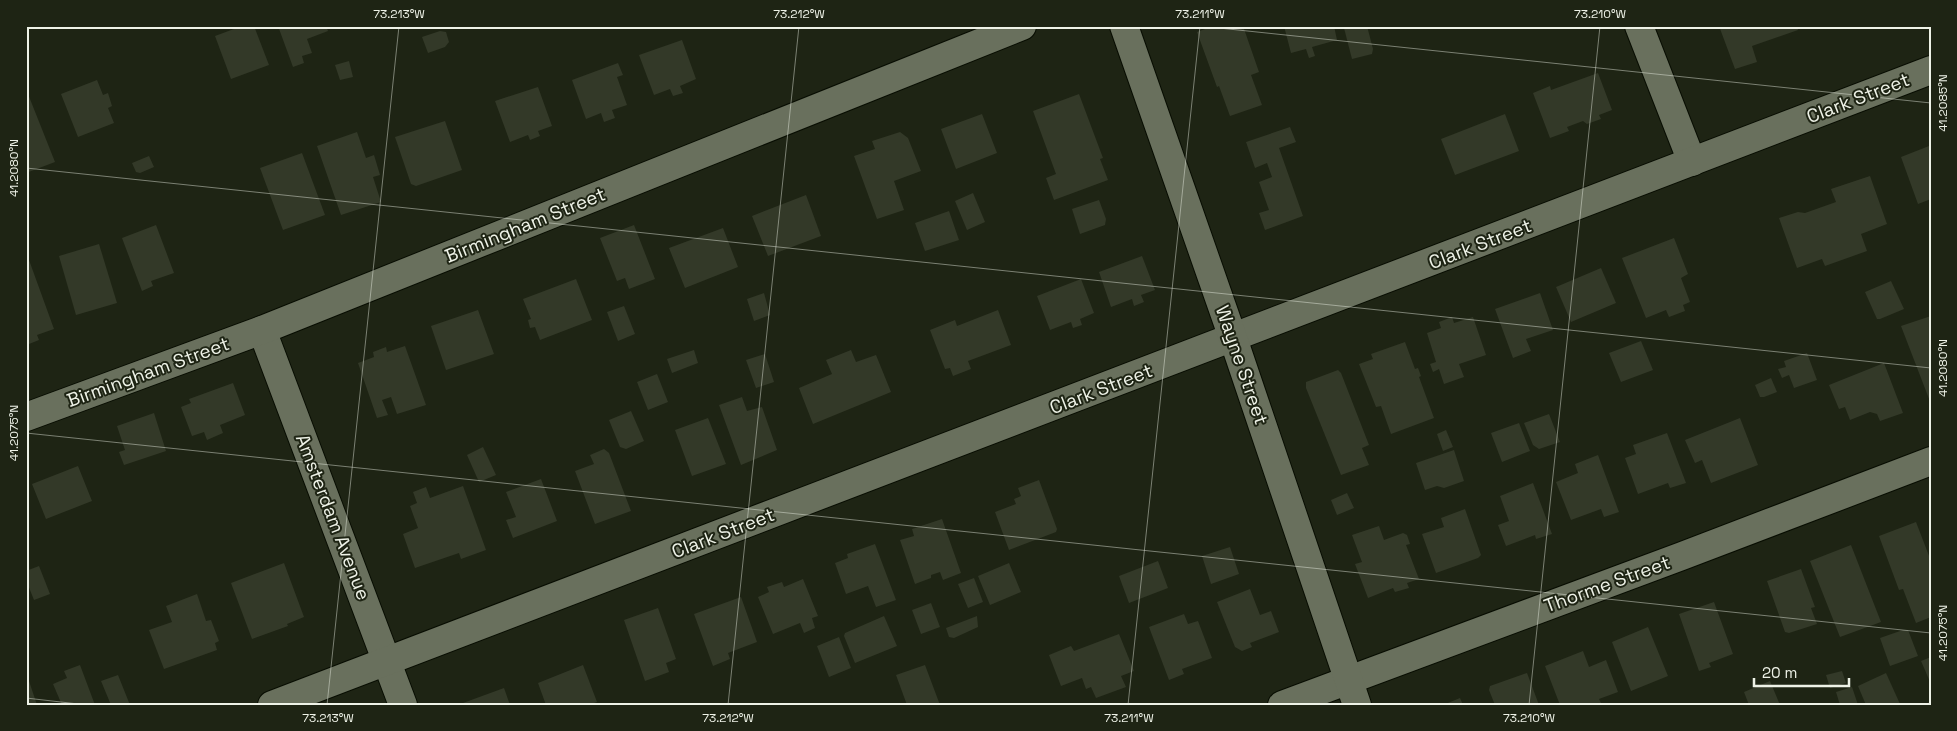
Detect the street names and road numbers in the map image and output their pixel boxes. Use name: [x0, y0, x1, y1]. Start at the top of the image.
street label: Clark Street: [1803, 67, 1913, 129]
street label: Birmingham Street: [441, 181, 609, 269]
street label: Clark Street: [1425, 213, 1535, 275]
street label: Wayne Street: [1210, 302, 1274, 428]
street label: Birmingham Street: [63, 331, 233, 413]
street label: Clark Street: [1046, 358, 1156, 420]
street label: Amsterdam Avenue: [290, 430, 376, 604]
street label: Clark Street: [668, 502, 778, 564]
street label: Thorme Street: [1541, 550, 1673, 618]

